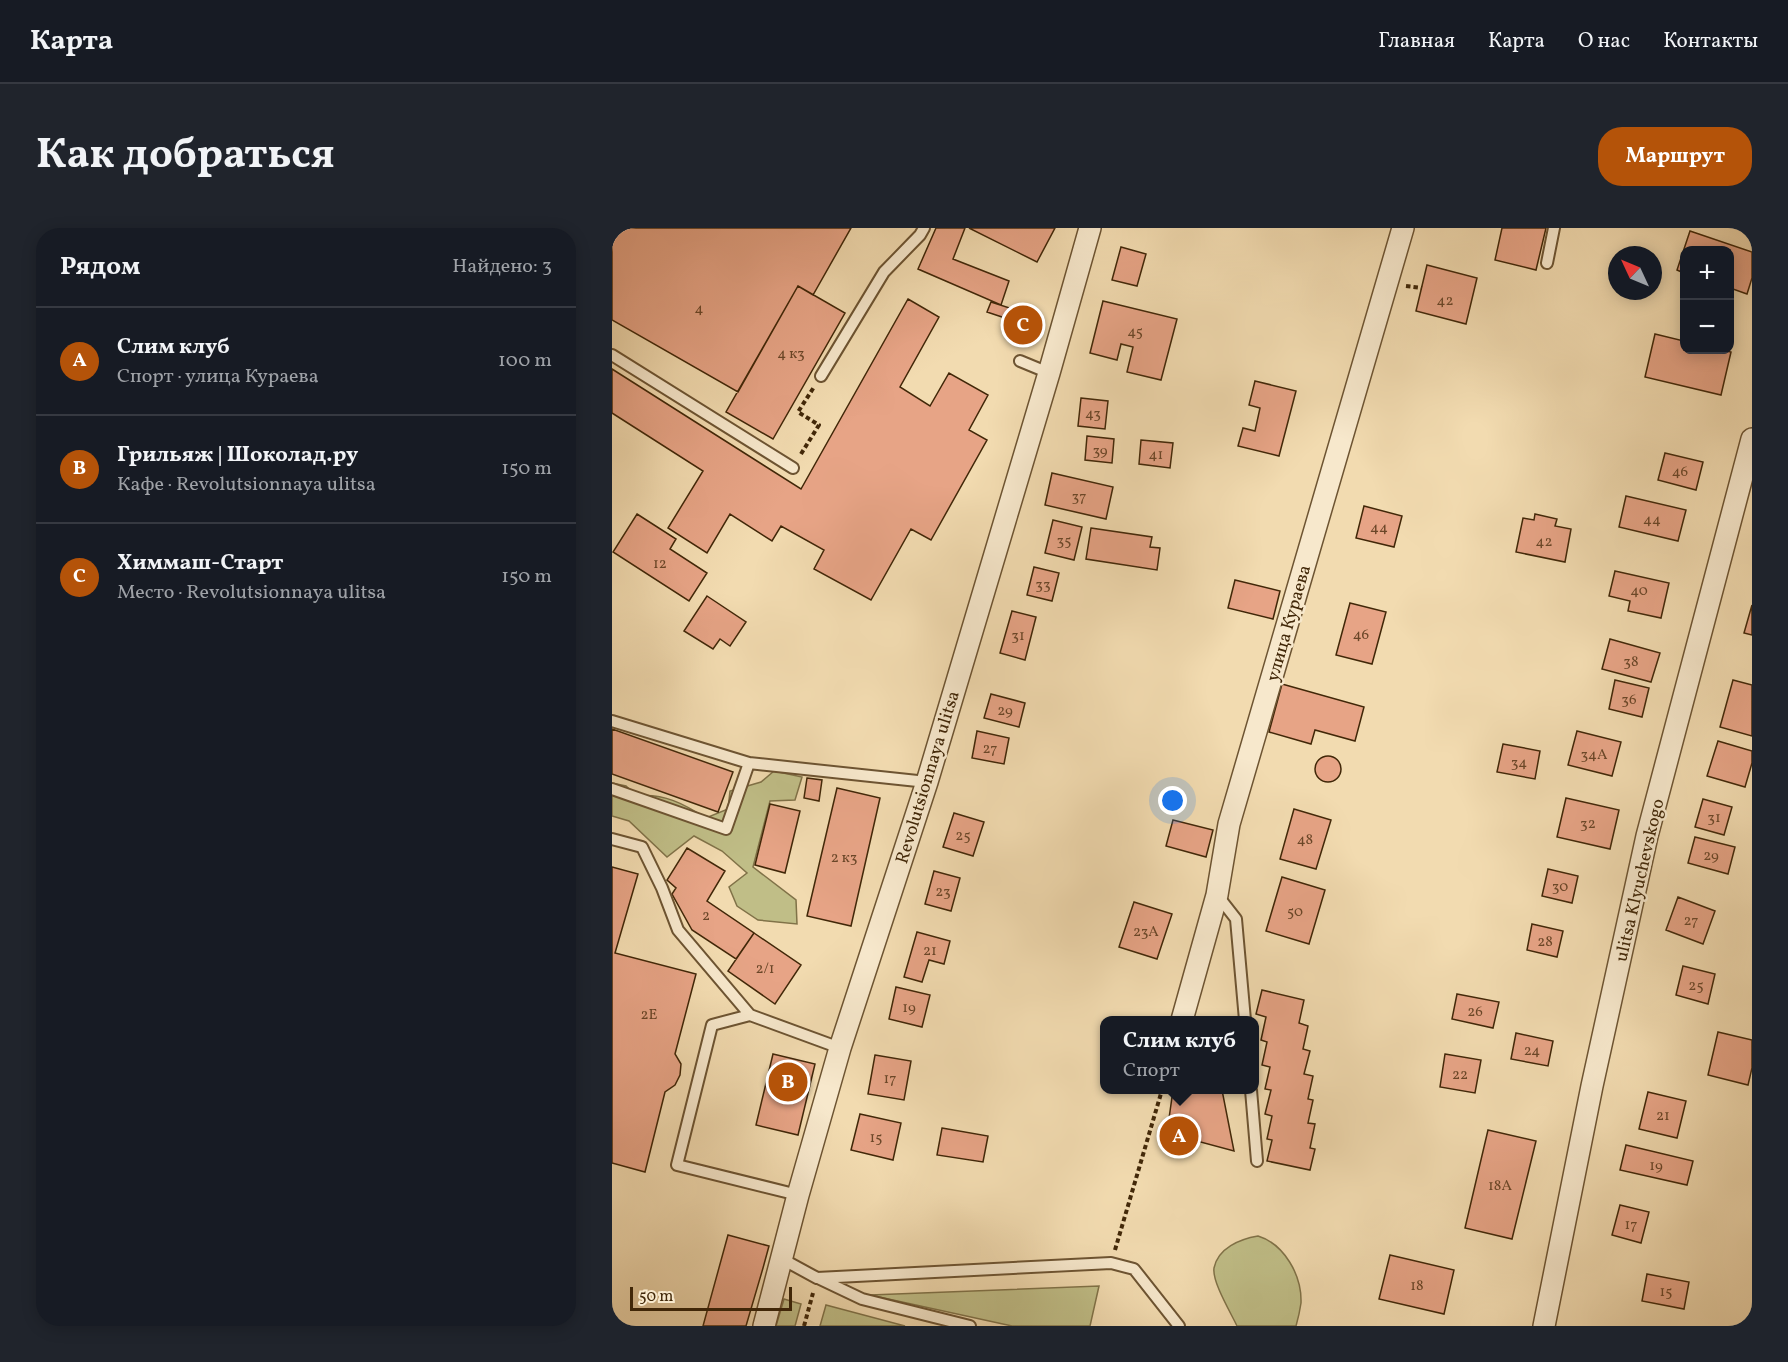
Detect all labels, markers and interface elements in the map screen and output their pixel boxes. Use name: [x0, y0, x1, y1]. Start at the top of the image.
text: Карта: [30, 22, 113, 61]
text: Главная: [1378, 27, 1455, 56]
text: Карта: [1488, 27, 1545, 56]
text: О нас: [1578, 27, 1630, 56]
text: Контакты: [1663, 27, 1758, 56]
text: Как добраться: [36, 127, 335, 186]
button: Маршрут: [1598, 127, 1752, 186]
north arrow: [1608, 246, 1662, 300]
map controls: [1680, 246, 1734, 354]
button: +: [1680, 246, 1734, 300]
text: Рядом: [60, 249, 140, 285]
text: Найдено: 3: [452, 253, 552, 281]
house number: 42: [1436, 291, 1454, 312]
house number: 4: [695, 299, 704, 320]
button: −: [1680, 300, 1734, 354]
pin: C: [1004, 302, 1042, 348]
house number: 45: [1127, 322, 1143, 343]
text: Слим клуб: [117, 332, 230, 363]
house number: 4 к3: [777, 344, 805, 365]
text: A: [72, 347, 87, 375]
text: 100 m: [498, 347, 552, 375]
text: Спорт · улица Кураева: [117, 363, 319, 391]
house number: 43: [1085, 404, 1101, 425]
text: Грильяж | Шоколад.ру: [117, 440, 358, 471]
house number: 39: [1092, 441, 1108, 462]
house number: 41: [1149, 445, 1163, 466]
text: B: [73, 455, 86, 483]
text: 150 m: [501, 455, 552, 483]
house number: 46: [1672, 462, 1688, 483]
text: Кафе · Revolutsionnaya ulitsa: [117, 471, 376, 499]
house number: 37: [1072, 487, 1086, 508]
house number: 44: [1643, 510, 1661, 531]
house number: 44: [1370, 518, 1388, 539]
house number: 35: [1057, 531, 1071, 552]
house number: 42: [1535, 532, 1553, 553]
text: Химмаш-Старт: [117, 548, 283, 579]
house number: 12: [653, 554, 667, 575]
street label: улица Кураева: [1261, 562, 1318, 685]
text: C: [73, 563, 86, 591]
text: 150 m: [501, 563, 552, 591]
house number: 33: [1035, 575, 1051, 596]
text: Место · Revolutsionnaya ulitsa: [117, 579, 386, 607]
house number: 40: [1630, 581, 1648, 602]
house number: 46: [1353, 625, 1369, 646]
house number: 31: [1011, 626, 1025, 647]
house number: 38: [1623, 652, 1639, 673]
street label: Revolutsionnaya ulitsa: [890, 688, 967, 867]
house number: 36: [1621, 690, 1637, 711]
house number: 29: [997, 701, 1013, 722]
house number: 27: [983, 739, 997, 760]
house number: 34А: [1580, 745, 1608, 766]
house number: 34: [1511, 753, 1527, 774]
your location: [1158, 786, 1187, 815]
street label: ulitsa Klyuchevskogo: [1610, 796, 1671, 964]
house number: 31: [1707, 808, 1721, 829]
house number: 32: [1580, 814, 1596, 835]
house number: 25: [955, 826, 971, 847]
house number: 48: [1297, 830, 1313, 851]
house number: 29: [1703, 846, 1719, 867]
house number: 2 к3: [831, 848, 857, 869]
house number: 30: [1552, 877, 1568, 898]
house number: 23: [935, 882, 951, 903]
house number: 50: [1287, 902, 1303, 923]
house number: 2: [702, 906, 710, 927]
house number: 27: [1684, 911, 1698, 932]
house number: 23А: [1133, 922, 1159, 943]
house number: 28: [1537, 932, 1553, 953]
house number: 21: [923, 941, 937, 962]
house number: 2/1: [756, 959, 774, 980]
house number: 25: [1688, 976, 1704, 997]
house number: 19: [902, 998, 916, 1019]
house number: 26: [1467, 1002, 1483, 1023]
house number: 2Е: [640, 1005, 658, 1026]
popup: [1100, 1016, 1259, 1094]
text: Слим клуб: [1123, 1026, 1236, 1057]
house number: 24: [1524, 1041, 1540, 1062]
text: Спорт: [1123, 1057, 1180, 1085]
pin: B: [768, 1060, 807, 1104]
house number: 22: [1452, 1065, 1468, 1086]
house number: 17: [883, 1069, 897, 1090]
house number: 21: [1656, 1106, 1670, 1127]
pin: A: [1160, 1114, 1198, 1158]
house number: 15: [869, 1128, 883, 1149]
house number: 19: [1649, 1156, 1663, 1177]
house number: 18А: [1488, 1176, 1512, 1197]
house number: 17: [1624, 1215, 1638, 1236]
house number: 18: [1410, 1276, 1424, 1297]
house number: 15: [1659, 1282, 1673, 1303]
scale bar: [630, 1284, 792, 1312]
text: 50 m: [639, 1286, 673, 1308]

